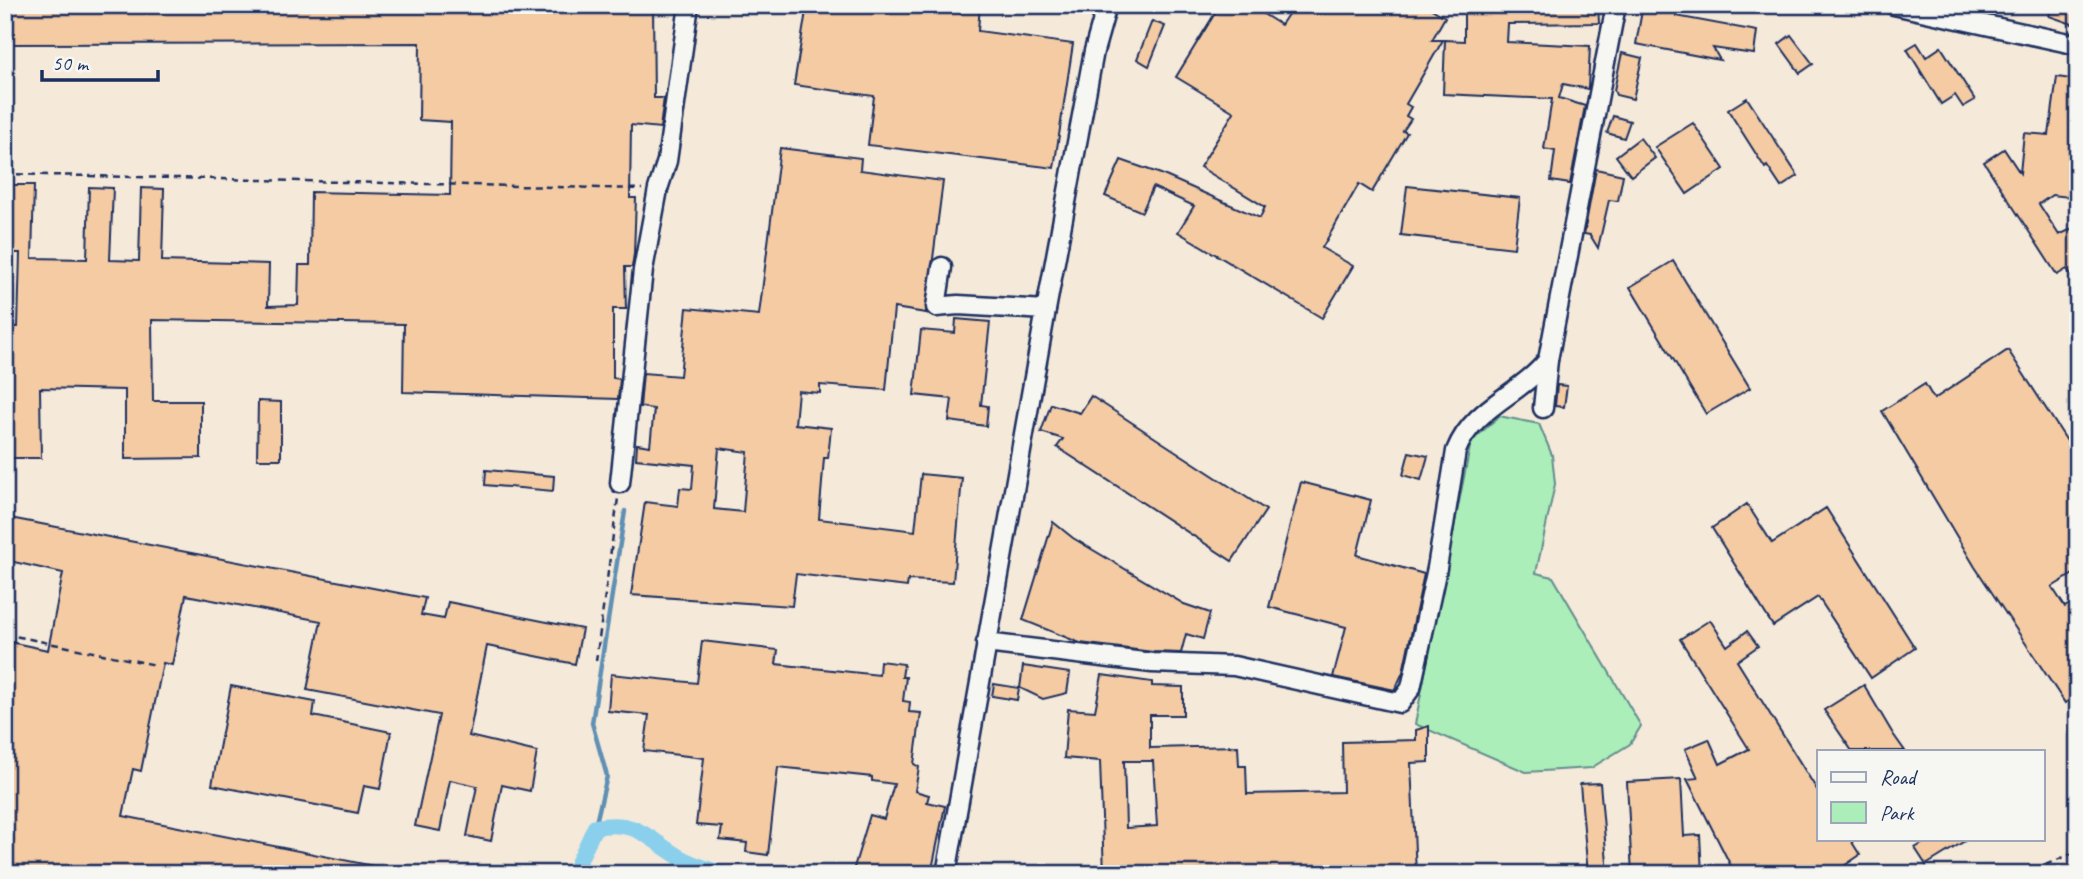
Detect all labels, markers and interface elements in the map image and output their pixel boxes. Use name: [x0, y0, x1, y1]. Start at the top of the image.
scale bar: [42, 38, 158, 82]
text: 50 m: [52, 50, 90, 76]
legend: [1817, 750, 2044, 840]
text: Road: [1880, 764, 1919, 790]
text: Park: [1880, 800, 1915, 826]

